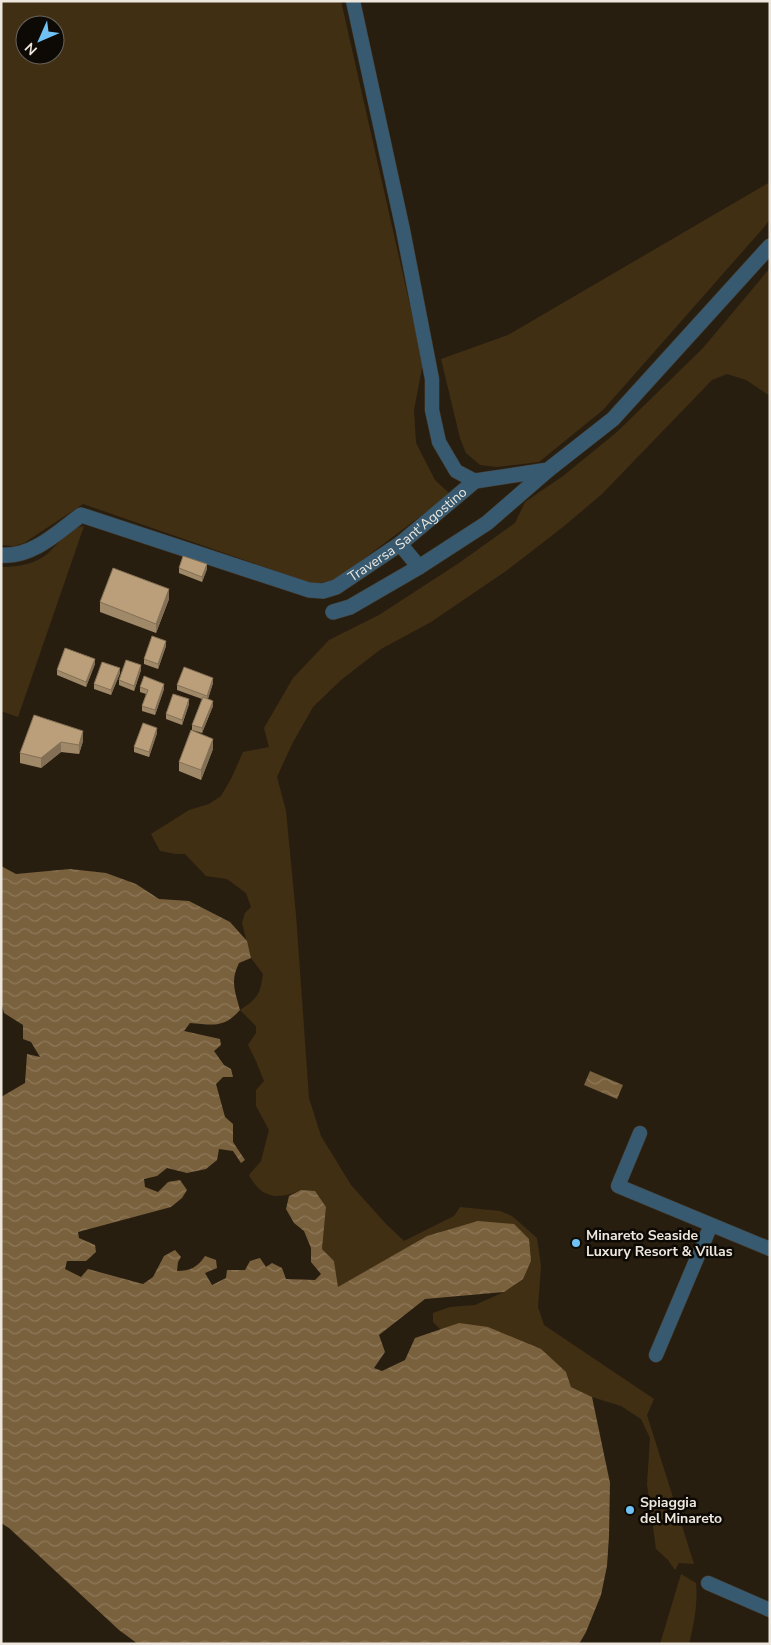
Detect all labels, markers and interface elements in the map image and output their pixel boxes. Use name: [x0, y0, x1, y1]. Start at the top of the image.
north arrow: [15, 15, 65, 65]
text: N: [21, 38, 42, 59]
street label: Traversa Sant'Agostino: [344, 482, 471, 586]
place label: Minareto Seaside Luxury Resort & Villas: [586, 1226, 733, 1261]
marker: Minareto Seaside Luxury Resort & Villas: [570, 1237, 582, 1249]
place label: Spiaggia del Minareto: [640, 1493, 722, 1528]
marker: Spiaggia del Minareto: [624, 1504, 636, 1516]

